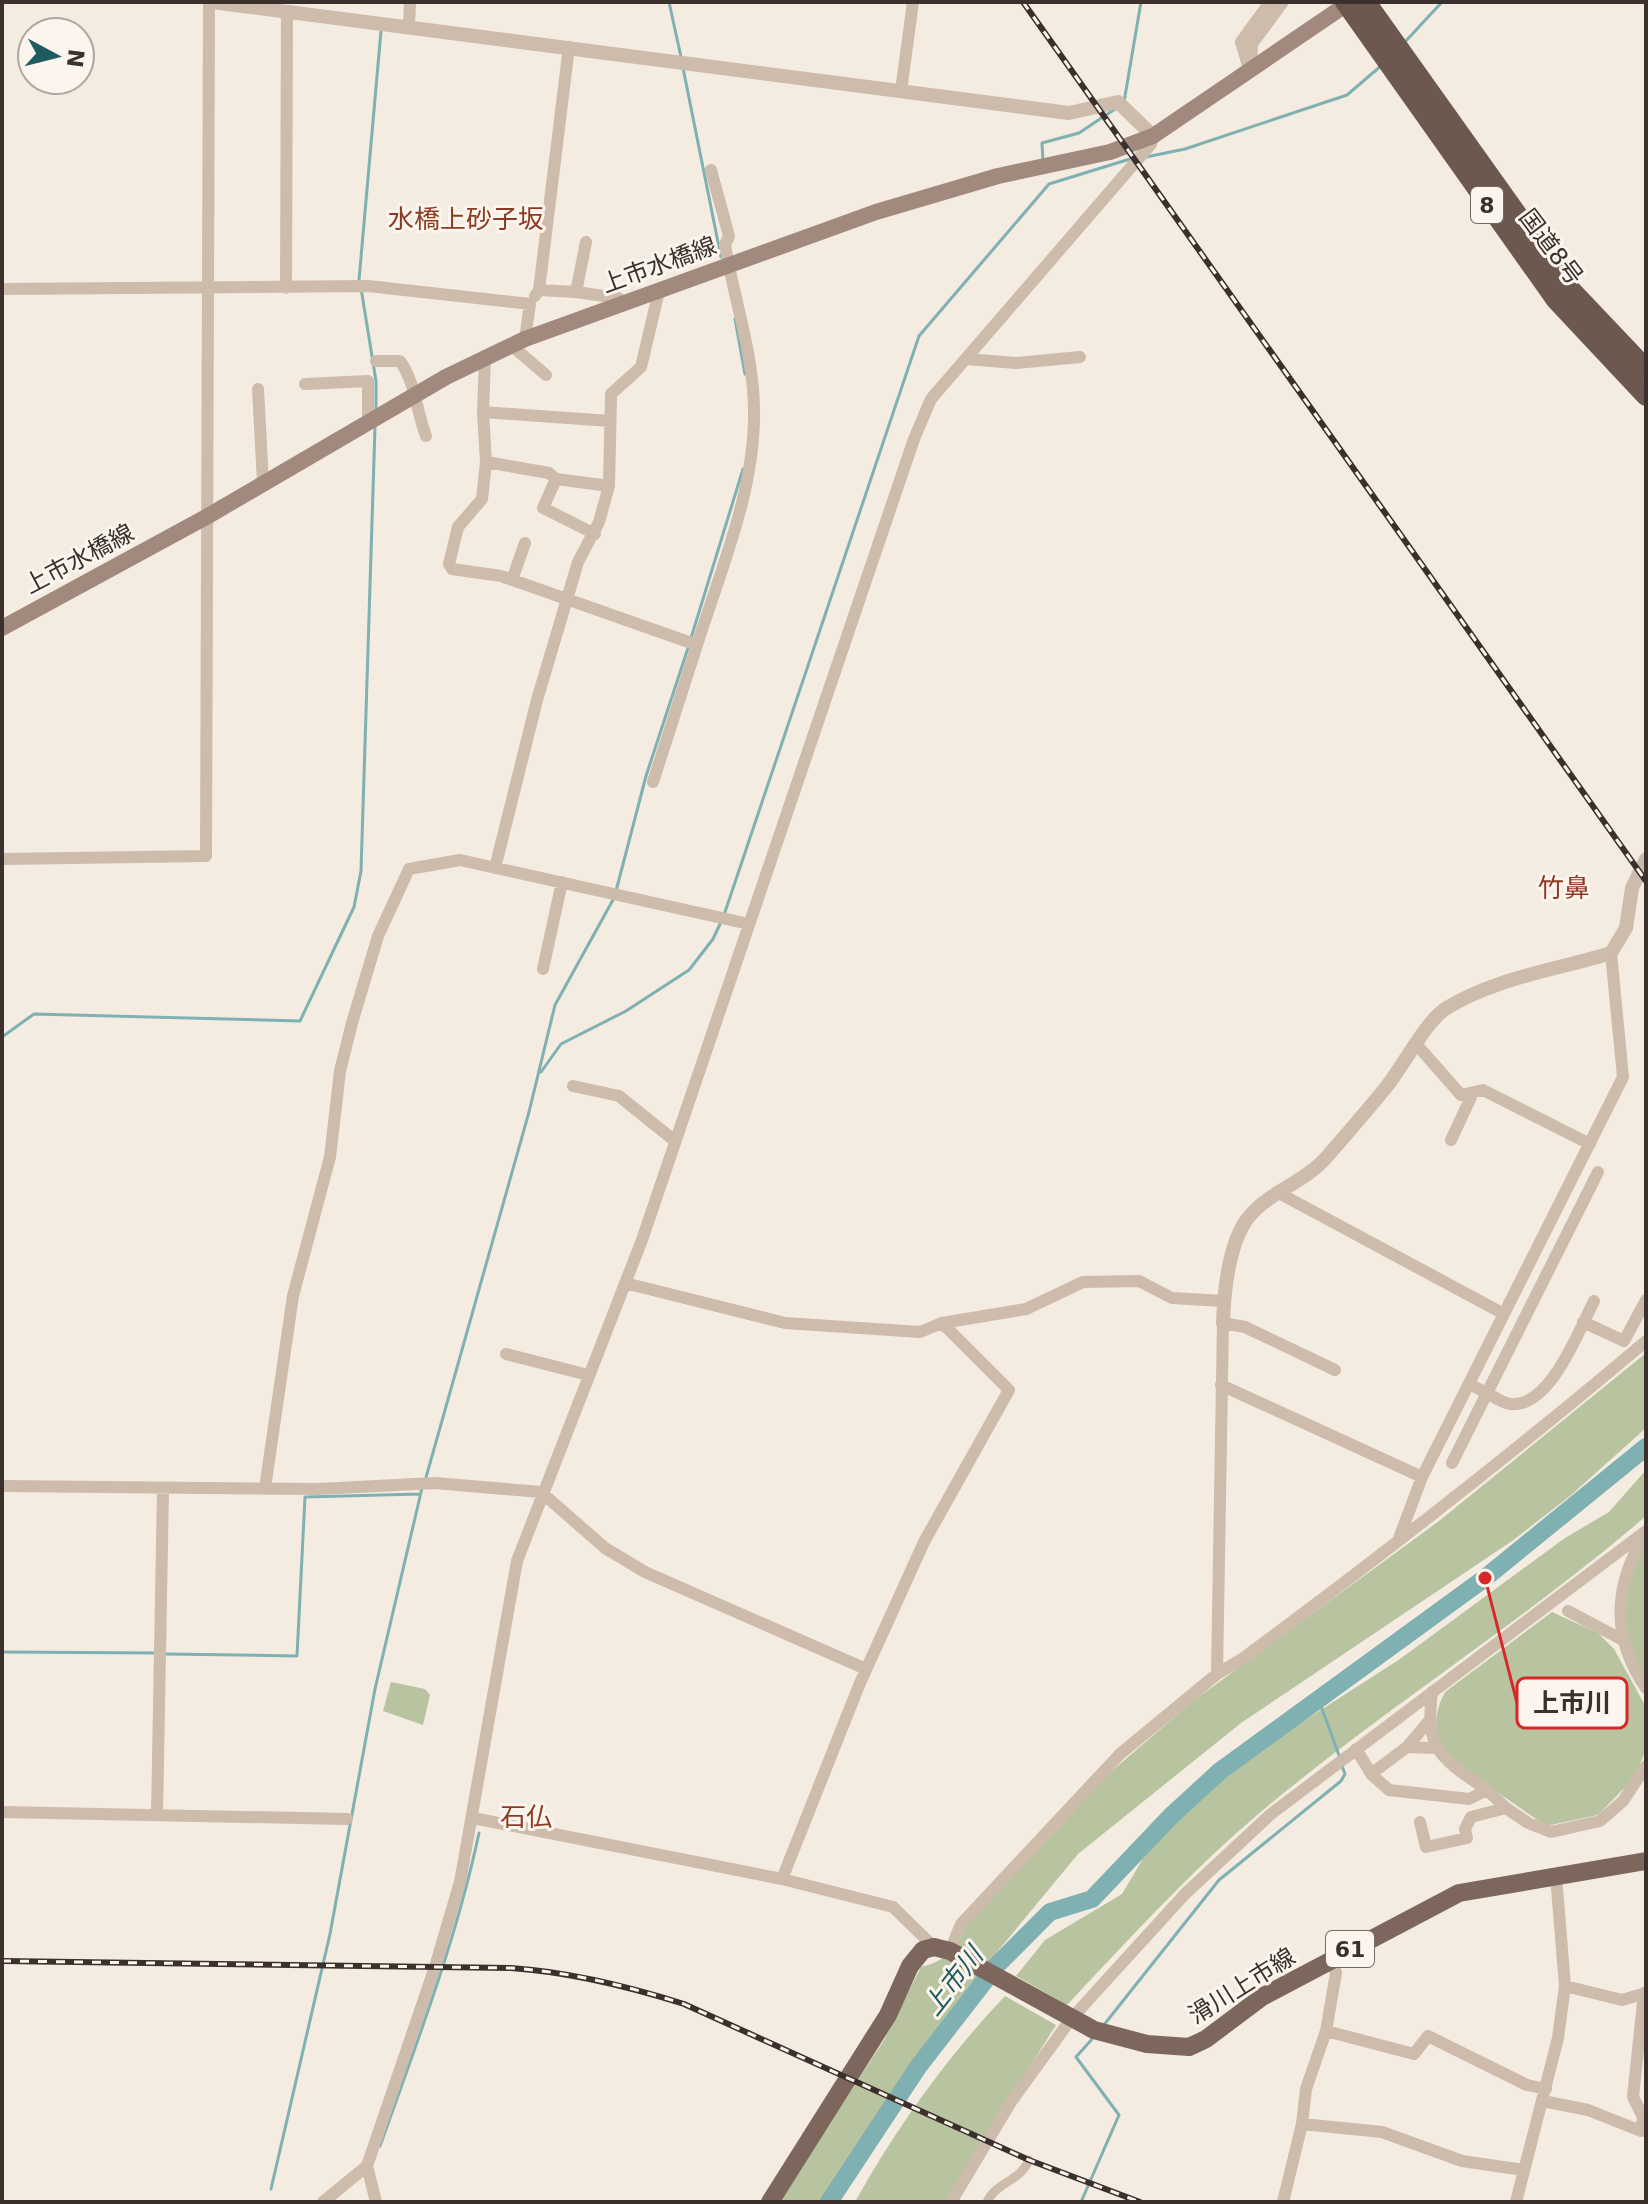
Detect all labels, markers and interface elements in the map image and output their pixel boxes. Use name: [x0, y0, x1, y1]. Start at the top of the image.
north arrow: [16, 16, 96, 96]
text: N: [62, 48, 89, 69]
road number: 8: [1471, 187, 1503, 223]
district label: 水橋上砂子坂: [388, 204, 544, 234]
street label: 国道8号: [1514, 204, 1588, 290]
street label: 上市水橋線: [598, 231, 720, 299]
street label: 上市水橋線: [19, 518, 139, 600]
district label: 竹鼻: [1538, 873, 1590, 903]
callout: 上市川: [1517, 1678, 1627, 1728]
text: 上市川: [1533, 1688, 1611, 1718]
district label: 石仏: [500, 1802, 552, 1832]
road number: 61: [1326, 1931, 1374, 1967]
water label: 上市川: [917, 1939, 991, 2021]
street label: 滑川上市線: [1184, 1942, 1300, 2030]

